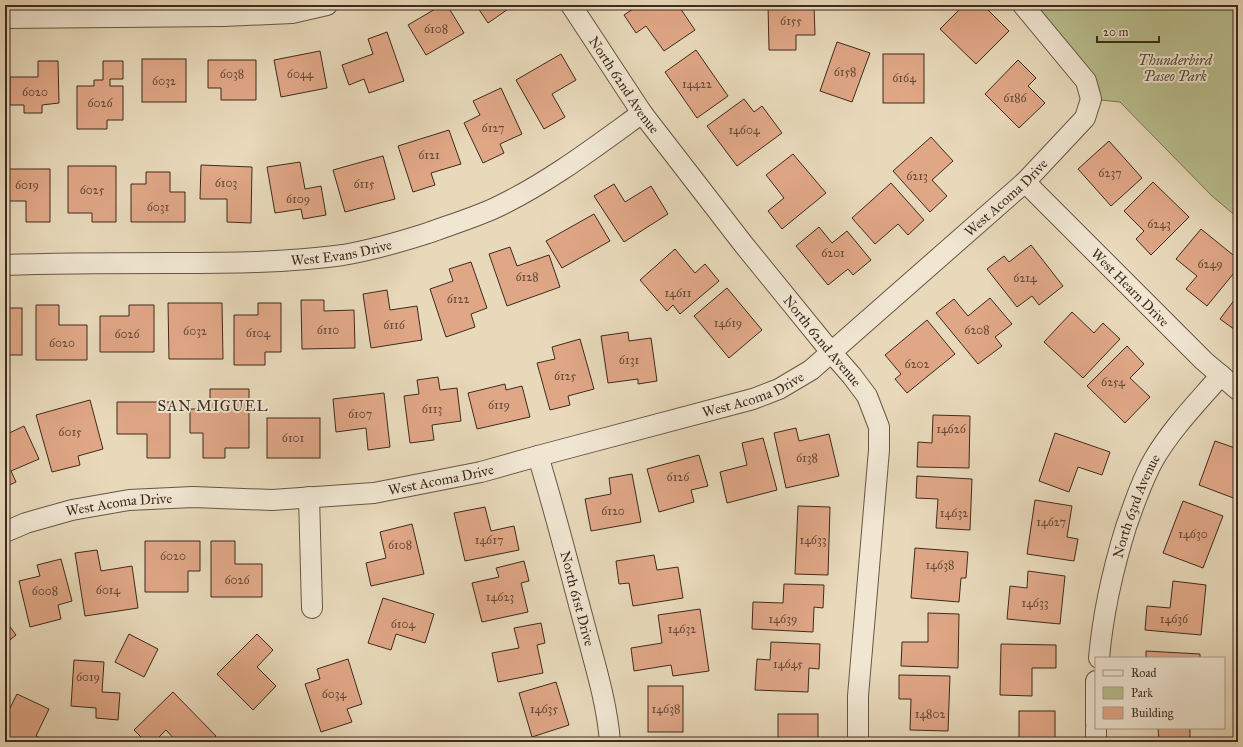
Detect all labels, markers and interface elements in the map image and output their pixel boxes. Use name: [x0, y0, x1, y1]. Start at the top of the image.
house number: 6155: [780, 14, 802, 28]
scale bar: [1097, 18, 1159, 44]
house number: 6108: [424, 22, 448, 36]
text: 20 m: [1103, 25, 1129, 39]
street label: North 62nd Avenue: [585, 33, 663, 137]
park label: Thunderbird Paseo Park: [1138, 52, 1214, 85]
house number: 6158: [834, 65, 856, 79]
house number: 6038: [220, 67, 244, 81]
house number: 6044: [287, 67, 314, 81]
house number: 6164: [892, 71, 916, 85]
house number: 6032: [152, 74, 176, 88]
house number: 14422: [682, 77, 712, 91]
house number: 6020: [22, 85, 48, 99]
house number: 6186: [1003, 91, 1028, 105]
house number: 6026: [87, 96, 113, 110]
house number: 6127: [482, 121, 504, 135]
house number: 14604: [728, 123, 760, 137]
house number: 6121: [418, 148, 440, 162]
street label: West Acoma Drive: [961, 155, 1052, 240]
house number: 6237: [1098, 166, 1122, 180]
house number: 6213: [906, 169, 928, 183]
house number: 6103: [215, 176, 237, 190]
house number: 6115: [353, 177, 375, 191]
house number: 6019: [15, 178, 39, 192]
house number: 6025: [80, 183, 105, 197]
house number: 6109: [286, 192, 310, 206]
house number: 6031: [147, 200, 170, 214]
house number: 6243: [1147, 217, 1171, 231]
street label: West Evans Drive: [290, 236, 394, 269]
street label: West Hearn Drive: [1087, 245, 1173, 330]
house number: 6201: [821, 246, 845, 260]
house number: 6249: [1197, 257, 1223, 271]
house number: 6128: [515, 270, 539, 284]
house number: 6214: [1013, 271, 1037, 285]
house number: 14611: [665, 286, 692, 300]
house number: 6122: [447, 292, 469, 306]
street label: North 62nd Avenue: [779, 292, 865, 390]
house number: 14619: [714, 316, 742, 330]
house number: 6116: [383, 318, 406, 332]
house number: 6110: [317, 323, 339, 337]
house number: 6208: [964, 323, 990, 337]
house number: 6032: [183, 324, 207, 338]
house number: 6104: [246, 326, 271, 340]
house number: 6026: [114, 327, 140, 341]
house number: 6020: [49, 336, 75, 350]
house number: 6131: [619, 353, 639, 367]
house number: 6202: [905, 357, 930, 371]
street label: West Acoma Drive: [701, 368, 807, 421]
house number: 6125: [554, 369, 577, 383]
house number: 6254: [1101, 375, 1125, 389]
district label: SAN MIGUEL: [158, 397, 268, 415]
house number: 6119: [488, 398, 510, 412]
house number: 6113: [422, 402, 442, 416]
house number: 6107: [348, 407, 372, 421]
house number: 14626: [936, 422, 967, 436]
house number: 6015: [58, 425, 82, 439]
house number: 6101: [282, 431, 304, 445]
house number: 6138: [796, 451, 818, 465]
street label: North 63rd Avenue: [1109, 451, 1164, 560]
street label: West Acoma Drive: [387, 461, 496, 499]
house number: 6126: [667, 470, 690, 484]
street label: West Acoma Drive: [64, 490, 173, 520]
house number: 6120: [601, 504, 625, 518]
house number: 14632: [940, 506, 968, 520]
house number: 14627: [1036, 515, 1066, 529]
house number: 14630: [1178, 527, 1208, 541]
house number: 14617: [475, 533, 503, 547]
house number: 14633: [799, 533, 827, 547]
house number: 6108: [388, 538, 412, 552]
house number: 6020: [160, 549, 186, 563]
street label: North 61st Drive: [556, 549, 598, 648]
house number: 14638: [926, 558, 954, 572]
house number: 6026: [224, 573, 250, 587]
house number: 6014: [96, 583, 121, 597]
house number: 6008: [32, 584, 58, 598]
house number: 14623: [486, 590, 514, 604]
house number: 14633: [1021, 596, 1049, 610]
house number: 14639: [769, 612, 797, 626]
house number: 14636: [1160, 612, 1189, 626]
house number: 6104: [391, 617, 416, 631]
house number: 14632: [668, 622, 696, 636]
house number: 14645: [773, 657, 803, 671]
legend: [1095, 657, 1225, 729]
text: Road: [1131, 666, 1157, 680]
house number: 6019: [76, 670, 100, 684]
text: Park: [1131, 686, 1153, 700]
house number: 6034: [322, 687, 347, 701]
house number: 14635: [530, 702, 558, 716]
house number: 14638: [652, 702, 680, 716]
text: Building: [1131, 706, 1174, 721]
house number: 14802: [915, 707, 945, 721]

